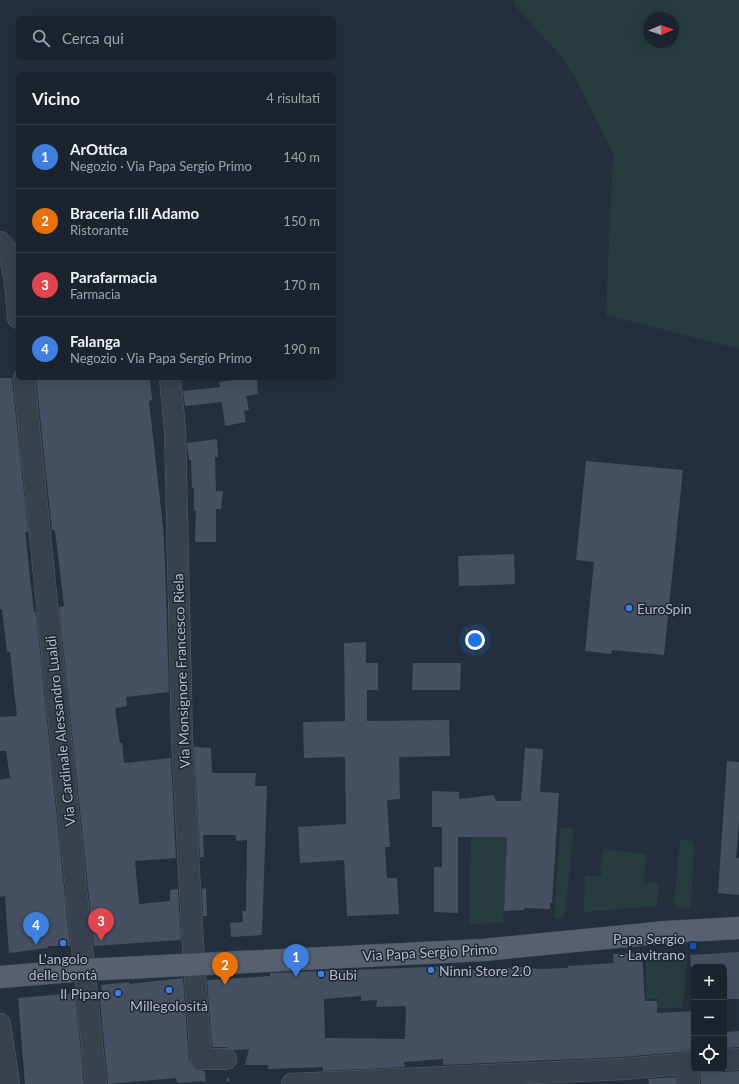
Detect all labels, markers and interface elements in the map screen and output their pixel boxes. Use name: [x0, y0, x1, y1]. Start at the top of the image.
north arrow: [643, 12, 679, 48]
search box: [16, 16, 336, 60]
icon: search: [30, 27, 52, 49]
text: Cerca qui: [62, 29, 124, 47]
text: Vicino: [32, 88, 80, 109]
text: 4 risultati: [266, 90, 320, 106]
text: ArOttica: [70, 140, 127, 158]
text: 1: [41, 149, 49, 165]
text: 140 m: [283, 149, 320, 165]
text: Negozio · Via Papa Sergio Primo: [70, 158, 252, 174]
text: Braceria f.lli Adamo: [70, 204, 199, 222]
text: 2: [41, 213, 49, 229]
text: 150 m: [283, 213, 320, 229]
text: Ristorante: [70, 222, 129, 238]
text: Parafarmacia: [70, 268, 157, 286]
text: 3: [41, 277, 49, 293]
text: 170 m: [283, 277, 320, 293]
text: Farmacia: [70, 286, 121, 302]
text: Falanga: [70, 332, 120, 350]
text: 4: [41, 341, 49, 357]
text: 190 m: [283, 341, 320, 357]
text: Negozio · Via Papa Sergio Primo: [70, 350, 252, 366]
street label: Via Monsignore Francesco Riela: [169, 573, 193, 769]
place label: EuroSpin: [637, 600, 692, 617]
marker: EuroSpin: [624, 603, 634, 613]
your location: [465, 630, 485, 650]
street label: Via Cardinale Alessandro Lualdi: [42, 635, 78, 827]
pin: 3: [88, 908, 114, 941]
pin: 4: [23, 912, 49, 945]
place label: Papa Sergio - Lavitrano: [613, 930, 685, 963]
marker: L'angolo delle bontà: [58, 938, 68, 948]
street label: Via Papa Sergio Primo: [362, 940, 498, 964]
marker: Papa Sergio - Lavitrano: [688, 941, 698, 951]
pin: 1: [283, 944, 309, 977]
place label: L'angolo delle bontà: [29, 950, 97, 983]
pin: 2: [212, 952, 238, 985]
place label: Ninnì Store 2.0: [439, 962, 531, 979]
map controls: [691, 964, 727, 1072]
button: +: [691, 964, 727, 1000]
marker: Ninnì Store 2.0: [426, 965, 436, 975]
place label: Bubi: [329, 966, 357, 983]
marker: Bubi: [316, 969, 326, 979]
place label: Il Piparo: [60, 985, 110, 1002]
marker: Millegolosità: [164, 985, 174, 995]
marker: Il Piparo: [113, 988, 123, 998]
place label: Millegolosità: [130, 997, 208, 1014]
button: −: [691, 1000, 727, 1036]
button: locate: [691, 1036, 727, 1072]

